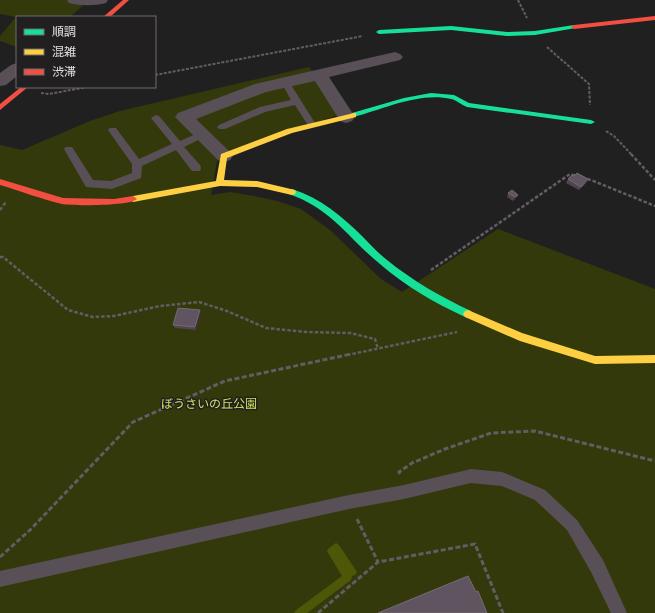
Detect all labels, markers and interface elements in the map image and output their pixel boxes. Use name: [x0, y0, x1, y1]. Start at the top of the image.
legend: [16, 16, 156, 88]
text: 順調: [52, 25, 76, 39]
text: 混雑: [52, 45, 76, 59]
text: 渋滞: [52, 65, 76, 79]
park label: ぼうさいの丘公園: [161, 397, 257, 411]

